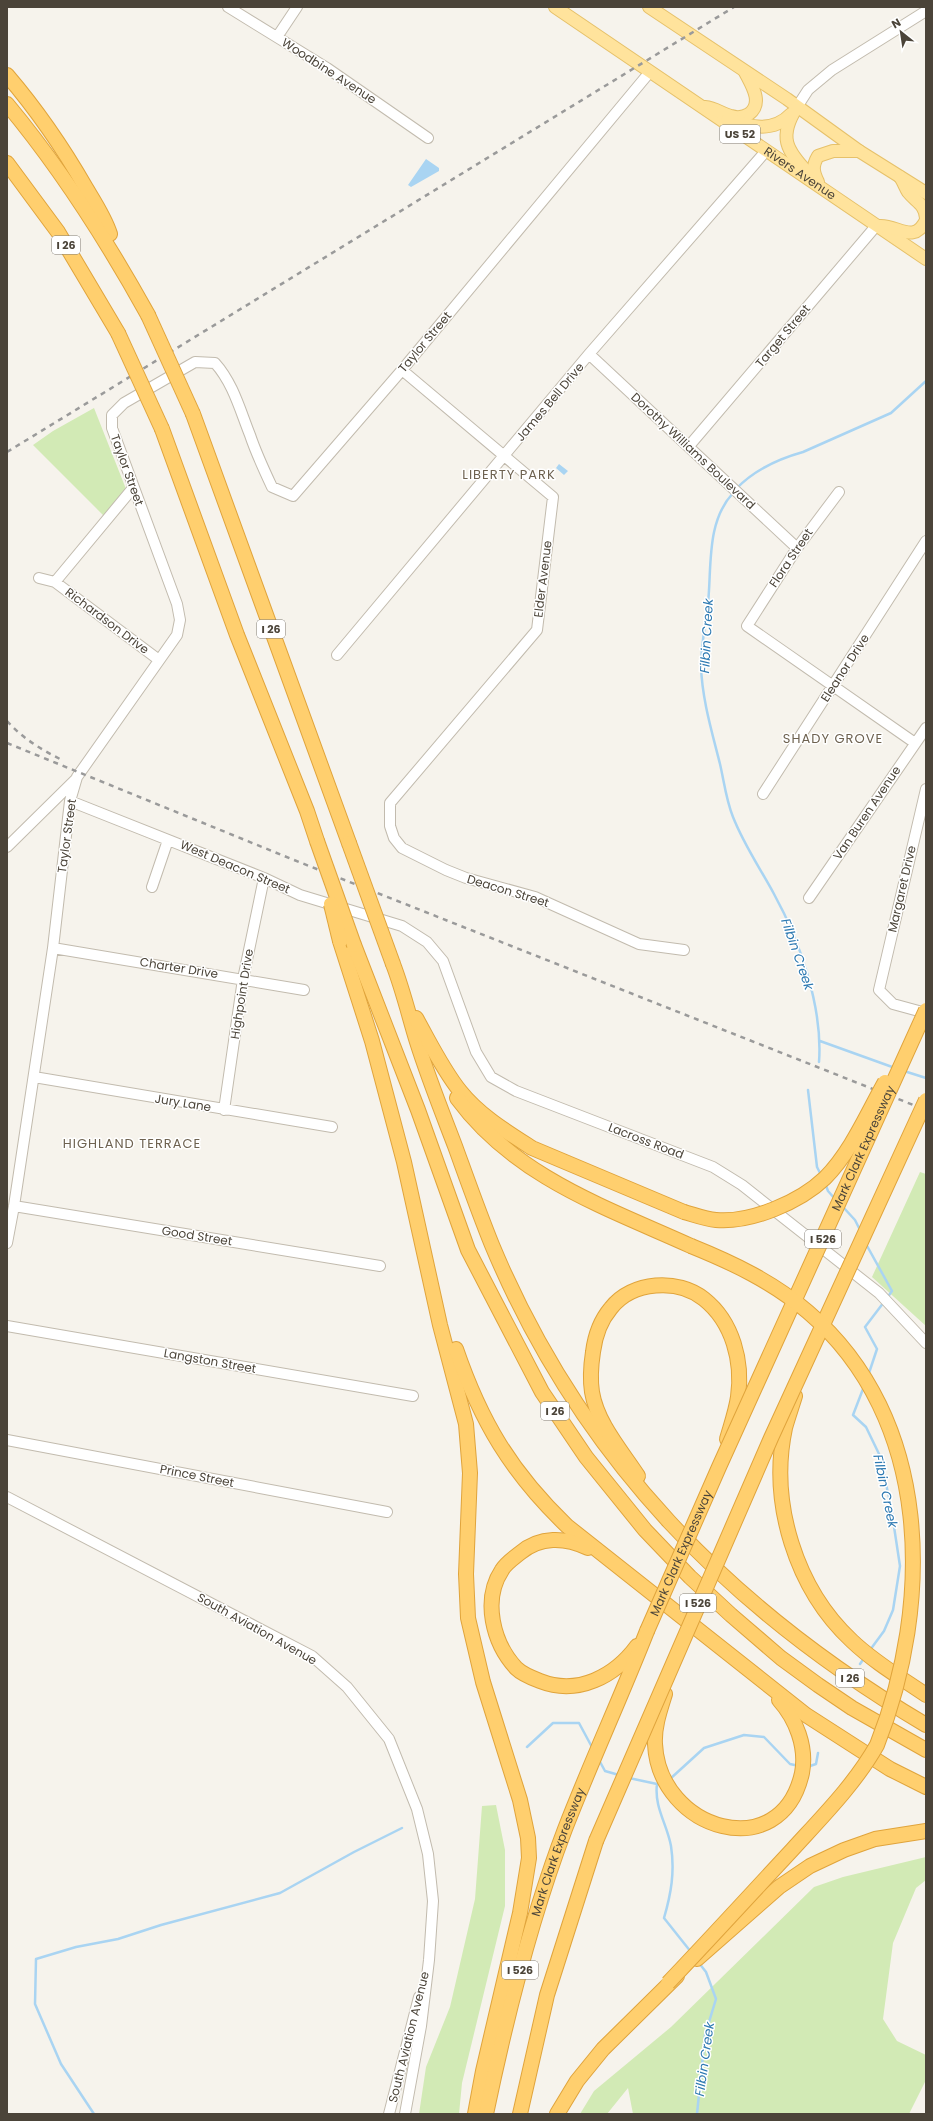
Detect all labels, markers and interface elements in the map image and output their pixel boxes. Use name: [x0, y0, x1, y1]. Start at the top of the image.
north arrow: [881, 12, 921, 52]
text: N: [888, 14, 904, 32]
street label: Woodbine Avenue: [279, 34, 380, 108]
road number: US 52: [720, 125, 760, 143]
street label: Rivers Avenue: [761, 142, 839, 203]
road number: I 26: [52, 236, 80, 254]
street label: Target Street: [751, 301, 814, 371]
street label: Taylor Street: [394, 308, 455, 376]
street label: James Bell Drive: [512, 359, 588, 445]
street label: Dorothy Williams Boulevard: [627, 388, 759, 513]
street label: Taylor Street: [107, 432, 148, 508]
district label: LIBERTY PARK: [462, 465, 556, 484]
street label: Flora Street: [765, 525, 817, 590]
street label: Elder Avenue: [529, 539, 556, 618]
street label: Richardson Drive: [62, 583, 153, 658]
water label: Filbin Creek: [695, 597, 718, 674]
road number: I 26: [257, 620, 285, 638]
street label: Eleanor Drive: [816, 630, 873, 705]
district label: SHADY GROVE: [783, 729, 883, 748]
street label: Van Buren Avenue: [829, 762, 904, 863]
street label: Taylor Street: [53, 798, 80, 874]
street label: West Deacon Street: [178, 836, 293, 897]
street label: Margaret Drive: [883, 844, 920, 934]
street label: Deacon Street: [465, 870, 551, 911]
water label: Filbin Creek: [776, 916, 819, 994]
street label: Highpoint Drive: [226, 948, 257, 1040]
street label: Charter Drive: [139, 953, 219, 982]
street label: Mark Clark Expressway: [827, 1082, 899, 1213]
street label: Jury Lane: [154, 1090, 213, 1115]
street label: Lacross Road: [606, 1118, 686, 1163]
district label: HIGHLAND TERRACE: [63, 1134, 201, 1153]
street label: Good Street: [161, 1222, 234, 1249]
road number: I 526: [805, 1230, 841, 1248]
street label: Langston Street: [163, 1344, 258, 1377]
road number: I 26: [541, 1402, 569, 1420]
water label: Filbin Creek: [868, 1453, 903, 1531]
street label: Prince Street: [159, 1460, 236, 1491]
street label: Mark Clark Expressway: [646, 1487, 716, 1619]
street label: South Aviation Avenue: [194, 1589, 320, 1669]
road number: I 526: [680, 1594, 716, 1612]
road number: I 26: [836, 1669, 864, 1687]
street label: Mark Clark Expressway: [527, 1785, 589, 1918]
road number: I 526: [502, 1961, 538, 1979]
street label: South Aviation Avenue: [384, 1970, 433, 2104]
water label: Filbin Creek: [690, 2019, 719, 2097]

